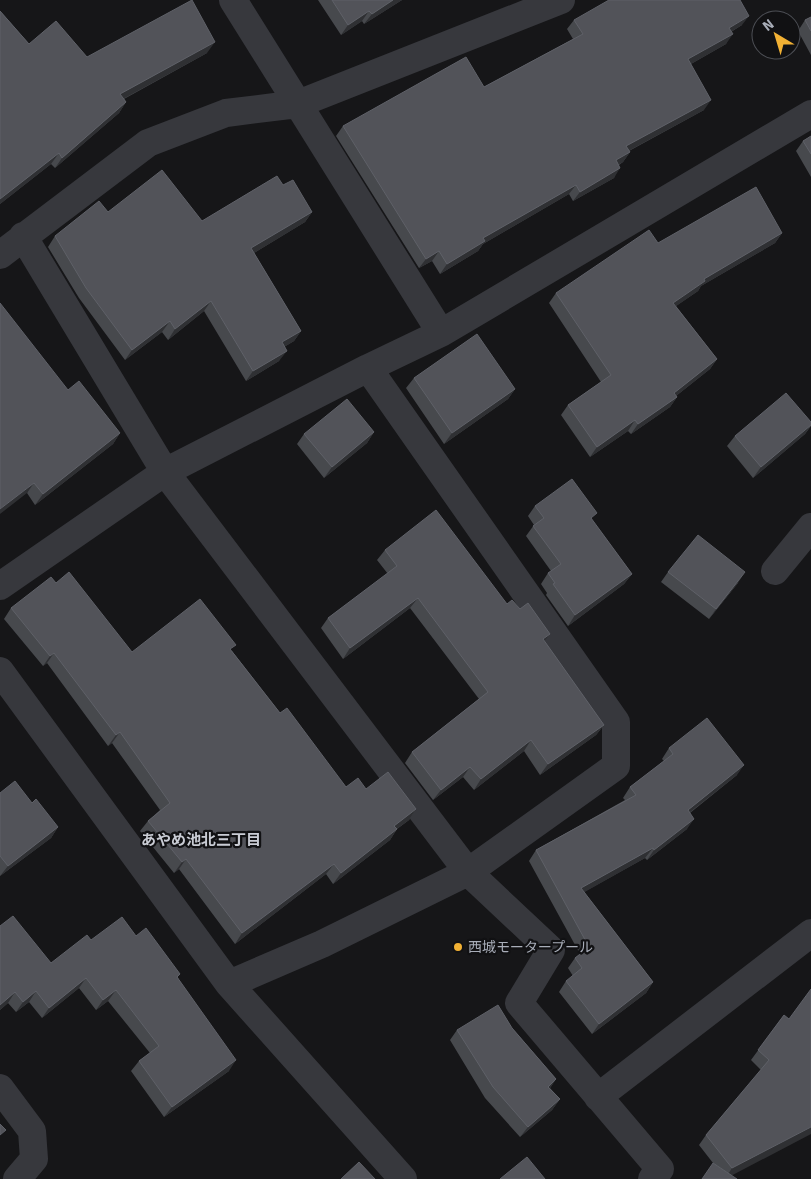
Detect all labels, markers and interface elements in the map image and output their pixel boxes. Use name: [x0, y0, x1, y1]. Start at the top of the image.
north arrow: [751, 10, 801, 60]
text: N: [759, 15, 777, 35]
district label: あやめ池北三丁目: [141, 831, 261, 849]
place label: 西城モータープール: [468, 939, 593, 956]
marker: 西城モータープール: [452, 941, 464, 953]

